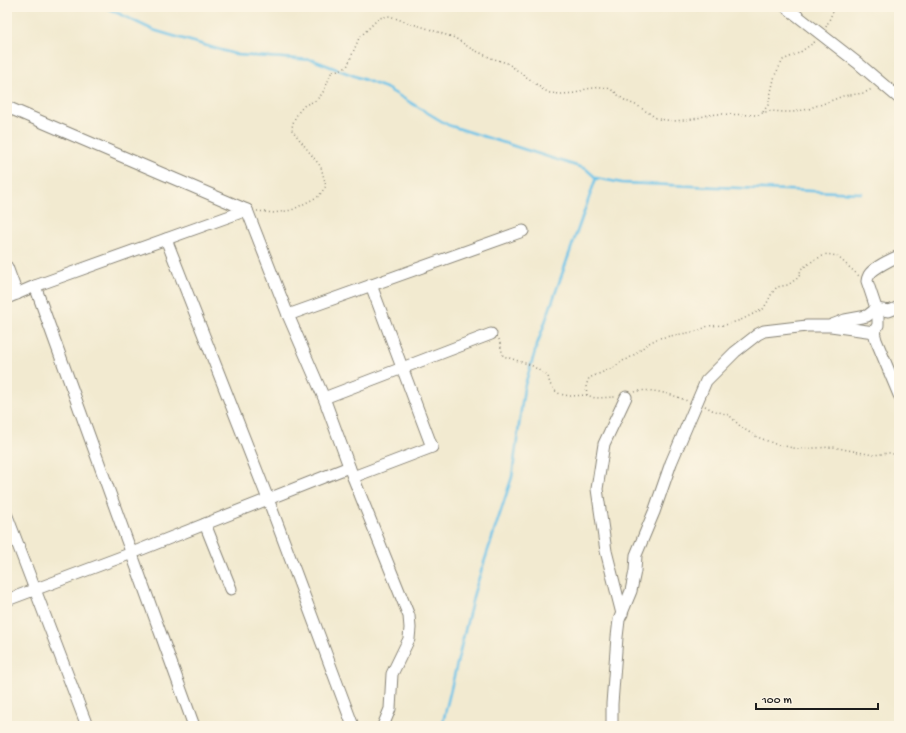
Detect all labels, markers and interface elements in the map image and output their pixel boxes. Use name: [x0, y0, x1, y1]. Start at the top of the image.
scale bar: [756, 685, 878, 711]
text: 100 m: [761, 694, 792, 708]

